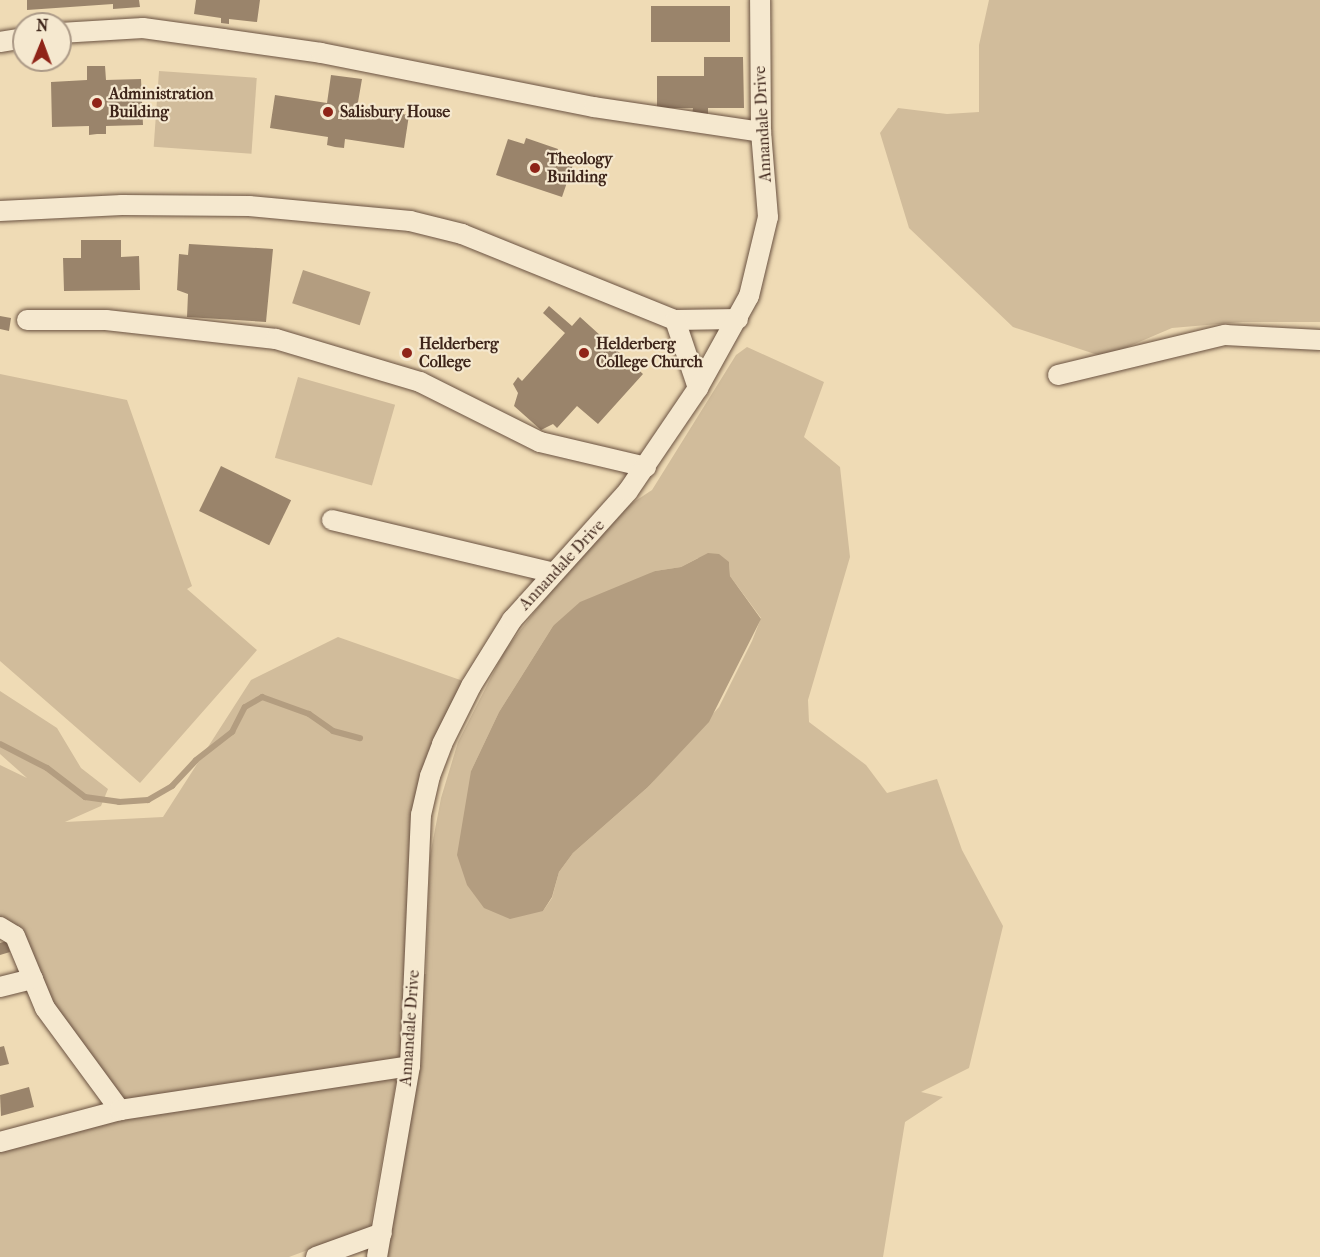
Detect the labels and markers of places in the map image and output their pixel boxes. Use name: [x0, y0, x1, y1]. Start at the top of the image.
place label: Administration Building: [109, 84, 214, 122]
marker: Administration Building: [90, 96, 104, 110]
place label: Salisbury House: [340, 102, 450, 122]
marker: Salisbury House: [321, 105, 335, 119]
place label: Theology Building: [547, 149, 612, 187]
marker: Theology Building: [528, 161, 542, 175]
place label: Helderberg College: [419, 334, 499, 372]
place label: Helderberg College Church: [596, 334, 703, 372]
marker: Helderberg College: [400, 346, 414, 360]
marker: Helderberg College Church: [577, 346, 591, 360]

